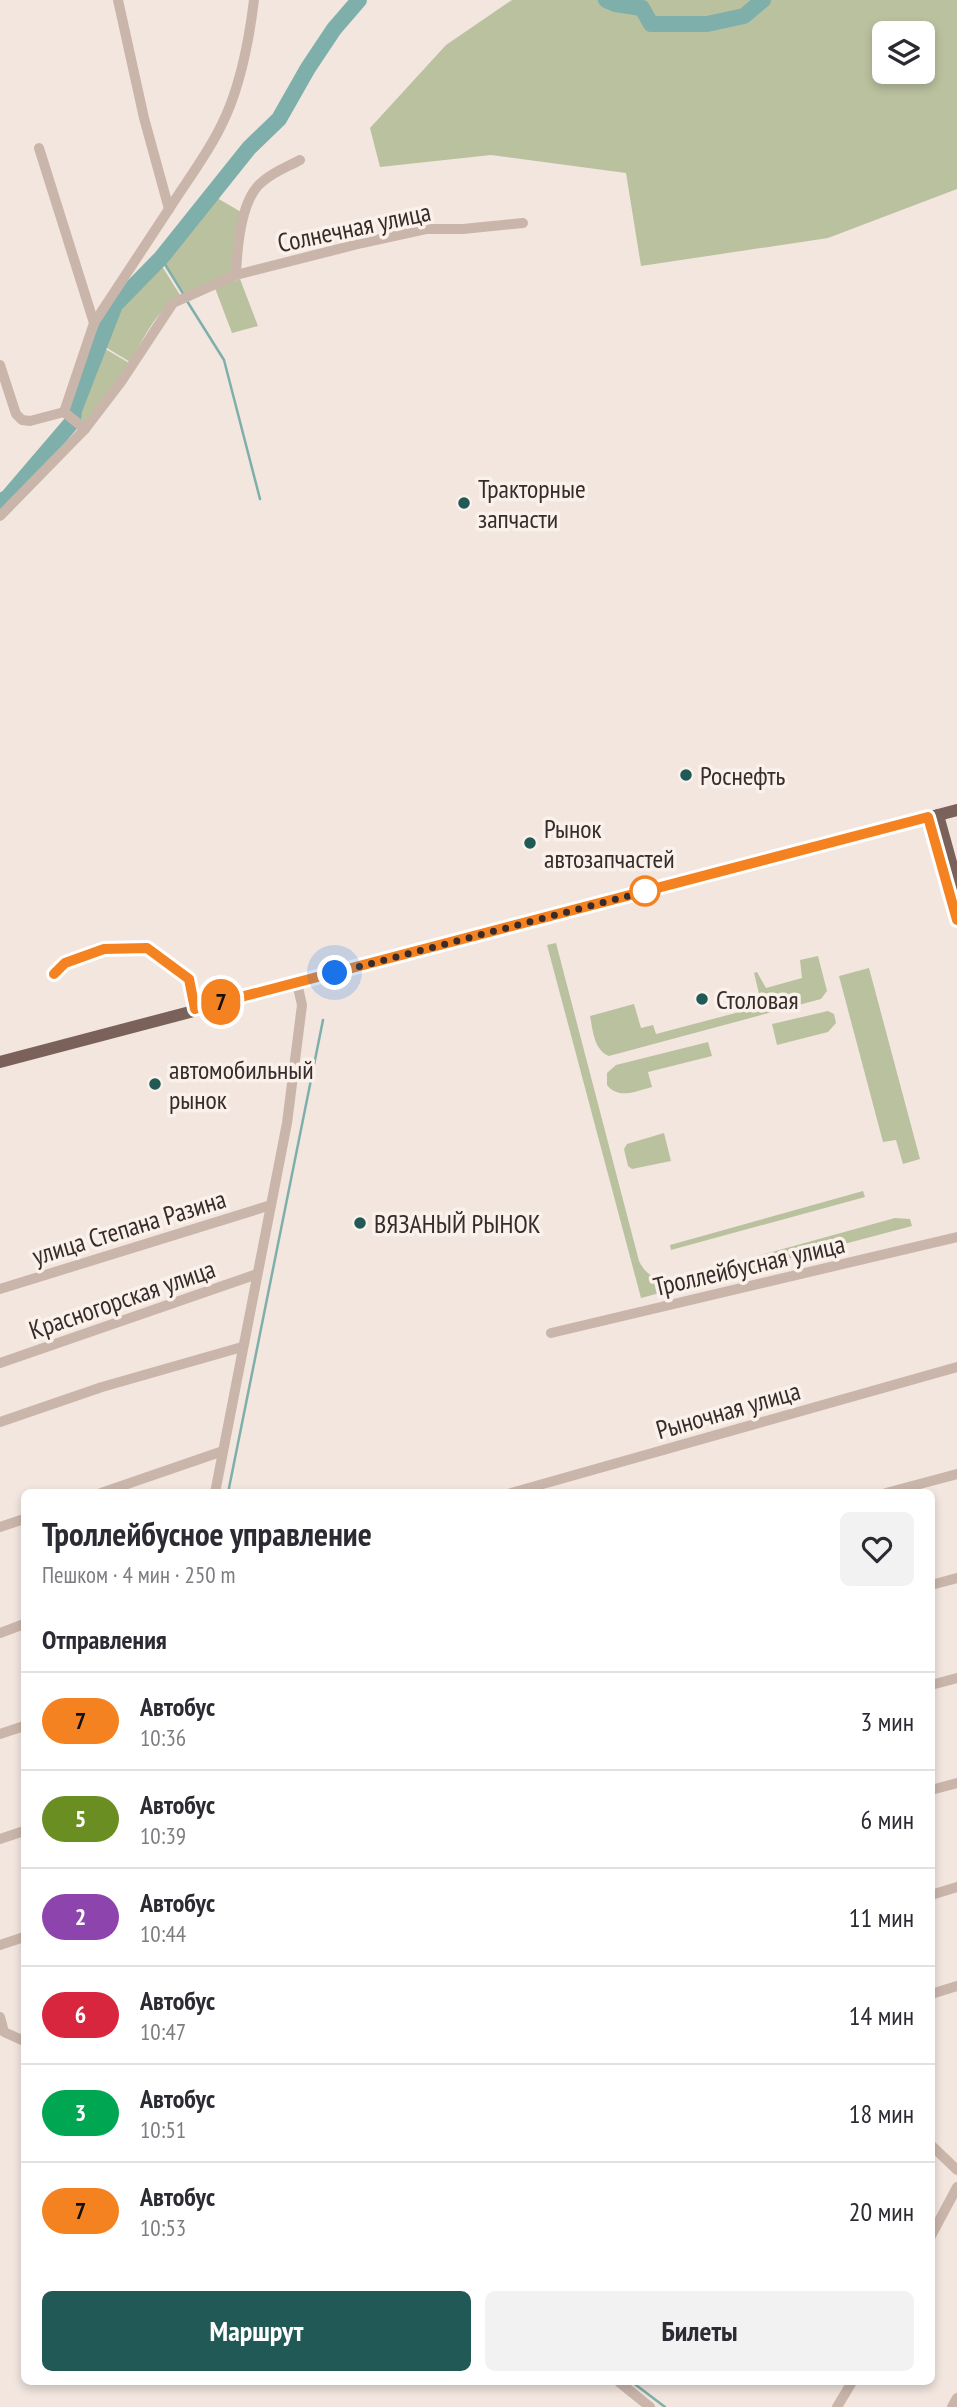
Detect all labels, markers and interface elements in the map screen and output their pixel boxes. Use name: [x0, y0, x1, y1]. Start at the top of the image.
map controls: [872, 21, 935, 84]
button: layers: [872, 21, 935, 84]
street label: Солнечная улица: [274, 195, 434, 259]
place label: Тракторные запчасти: [478, 472, 586, 535]
marker: Тракторные запчасти: [456, 495, 472, 511]
place label: Роснефть: [700, 759, 786, 792]
marker: Роснефть: [678, 767, 694, 783]
place label: Рынок автозапчастей: [544, 812, 675, 875]
marker: Рынок автозапчастей: [522, 835, 538, 851]
unlabelled marker: [630, 876, 660, 906]
your location: [317, 955, 352, 990]
line badge: 7: [198, 979, 244, 1025]
place label: Столовая: [716, 983, 799, 1016]
text: 7: [215, 986, 227, 1017]
marker: Столовая: [694, 991, 710, 1007]
place label: автомобильный рынок: [169, 1053, 314, 1116]
marker: автомобильный рынок: [147, 1076, 163, 1092]
street label: улица Степана Разина: [28, 1182, 230, 1272]
place label: ВЯЗАНЫЙ РЫНОК: [374, 1207, 541, 1240]
marker: ВЯЗАНЫЙ РЫНОК: [352, 1215, 368, 1231]
street label: Троллейбусная улица: [650, 1227, 848, 1303]
street label: Красногорская улица: [25, 1252, 219, 1346]
street label: Рыночная улица: [652, 1374, 804, 1446]
text: Троллейбусное управление: [42, 1512, 372, 1555]
button: heart: [840, 1512, 914, 1586]
text: Пешком · 4 мин · 250 m: [42, 1560, 235, 1589]
text: Отправления: [42, 1623, 167, 1656]
text: Автобус: [140, 1690, 215, 1723]
text: 7: [75, 1705, 86, 1736]
text: 3 мин: [861, 1705, 914, 1738]
text: 10:36: [140, 1723, 186, 1752]
text: Автобус: [140, 1788, 215, 1821]
text: 5: [75, 1803, 86, 1834]
text: 6 мин: [861, 1803, 914, 1836]
text: 10:39: [140, 1821, 186, 1850]
text: Автобус: [140, 1886, 215, 1919]
text: 2: [75, 1901, 86, 1932]
text: 11 мин: [849, 1901, 914, 1934]
text: 10:44: [140, 1919, 186, 1948]
text: Автобус: [140, 1984, 215, 2017]
text: 6: [75, 1999, 86, 2030]
text: 14 мин: [849, 1999, 914, 2032]
text: 10:47: [140, 2017, 186, 2046]
text: Автобус: [140, 2082, 215, 2115]
text: 3: [75, 2097, 86, 2128]
text: 18 мин: [849, 2097, 914, 2130]
text: 10:51: [140, 2115, 186, 2144]
text: Автобус: [140, 2180, 215, 2213]
text: 7: [75, 2195, 86, 2226]
text: 20 мин: [849, 2195, 914, 2228]
text: 10:53: [140, 2213, 186, 2242]
button: Маршрут: [42, 2291, 471, 2371]
button: Билеты: [485, 2291, 914, 2371]

